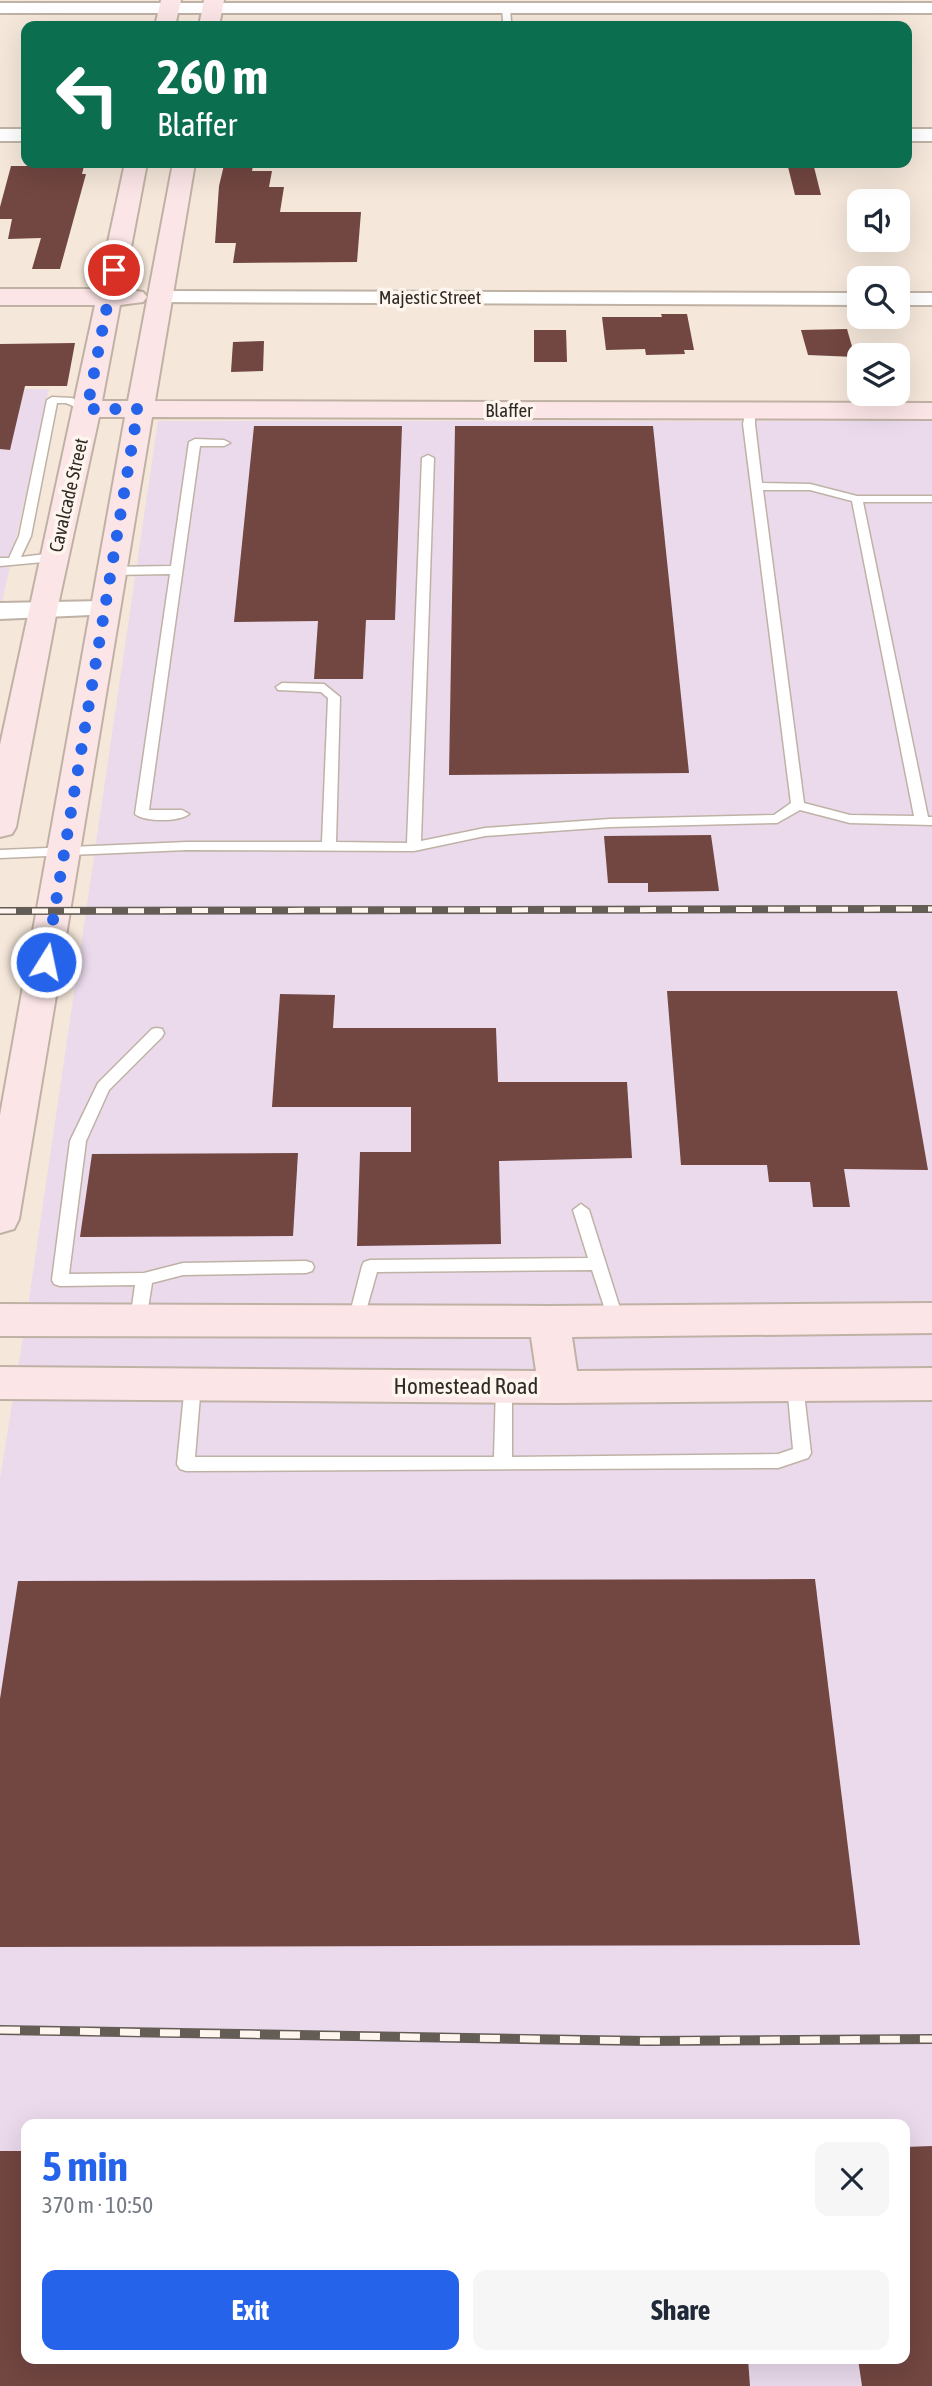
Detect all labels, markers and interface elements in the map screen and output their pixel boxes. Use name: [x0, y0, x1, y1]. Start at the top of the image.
text: 260 m: [157, 48, 268, 104]
icon: left: [42, 49, 133, 140]
text: Blaffer: [157, 106, 237, 143]
map controls: [847, 189, 910, 406]
button: sound: [847, 189, 910, 252]
pin: [84, 240, 144, 300]
icon: arrive: [95, 251, 133, 289]
button: search: [847, 266, 910, 329]
street label: Majestic Street: [379, 286, 481, 308]
button: layers: [847, 343, 910, 406]
street label: Blaffer: [485, 399, 533, 421]
street label: Cavalcade Street: [44, 436, 92, 554]
position arrow: [9, 925, 83, 999]
street label: Homestead Road: [394, 1373, 538, 1399]
text: 5 min: [42, 2142, 128, 2190]
button: close: [815, 2142, 889, 2216]
text: 370 m · 10:50: [42, 2192, 153, 2218]
button: Exit: [42, 2270, 459, 2350]
button: Share: [473, 2270, 889, 2350]

